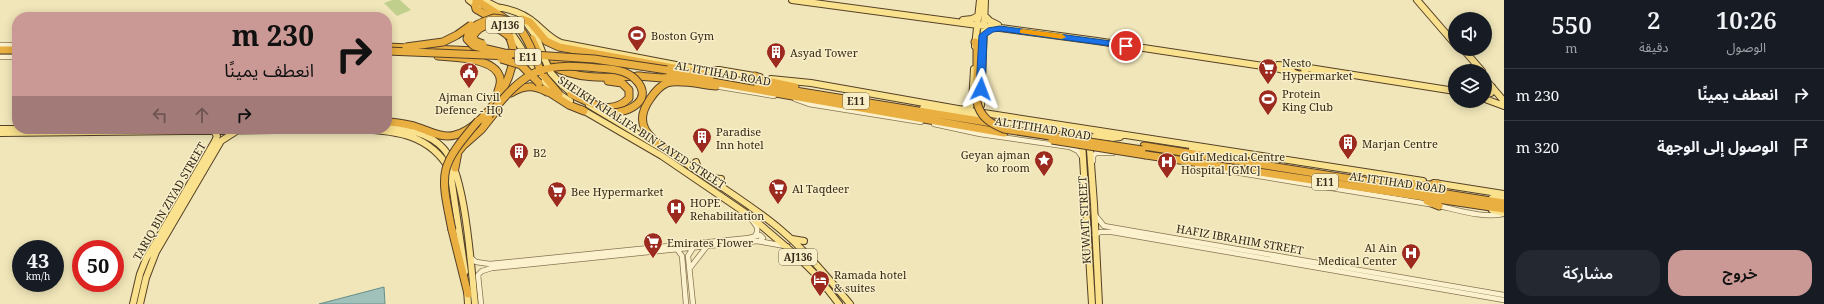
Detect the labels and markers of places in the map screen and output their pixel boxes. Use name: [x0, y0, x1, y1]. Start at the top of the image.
sports icon: Boston Gym: [626, 24, 648, 52]
place label: Boston Gym: [651, 28, 715, 43]
pin: [1109, 29, 1143, 63]
building icon: Asyad Tower: [765, 41, 787, 69]
place label: Asyad Tower: [790, 45, 859, 60]
place label: Nesto Hypermarket: [1282, 55, 1353, 83]
supermarket icon: Nesto Hypermarket: [1257, 57, 1279, 85]
public building icon: Ajman Civil Defence - HQ: [458, 61, 480, 89]
place label: Protein King Club: [1282, 86, 1333, 114]
sports icon: Protein King Club: [1257, 88, 1279, 116]
place label: Ajman Civil Defence - HQ: [435, 89, 503, 117]
place label: Paradise Inn hotel: [716, 124, 764, 152]
building icon: Paradise Inn hotel: [691, 126, 713, 154]
building icon: Marjan Centre: [1337, 132, 1359, 160]
place label: Marjan Centre: [1362, 136, 1438, 151]
building icon: B2: [508, 141, 530, 169]
place label: B2: [533, 145, 546, 160]
place label: Geyan ajman ko room: [961, 147, 1031, 175]
place icon: Geyan ajman ko room: [1033, 149, 1055, 177]
place label: Gulf Medical Centre Hospital [GMC]: [1181, 149, 1285, 177]
hospital icon: Gulf Medical Centre Hospital [GMC]: [1156, 151, 1178, 179]
supermarket icon: Al Taqdeer: [767, 177, 789, 205]
supermarket icon: Bee Hypermarket: [546, 180, 568, 208]
place label: Al Taqdeer: [792, 181, 850, 196]
place label: Bee Hypermarket: [571, 184, 663, 199]
place label: HOPE Rehabilitation: [690, 195, 764, 223]
hospital icon: HOPE Rehabilitation: [665, 197, 687, 225]
supermarket icon: Emirates Flower: [642, 231, 664, 259]
place label: Emirates Flower: [667, 235, 754, 250]
place label: Al Ain Medical Center: [1318, 240, 1398, 268]
hospital icon: Al Ain Medical Center: [1400, 242, 1422, 270]
place label: Ramada hotel & suites: [834, 267, 907, 295]
hotel icon: Ramada hotel & suites: [809, 269, 831, 297]

